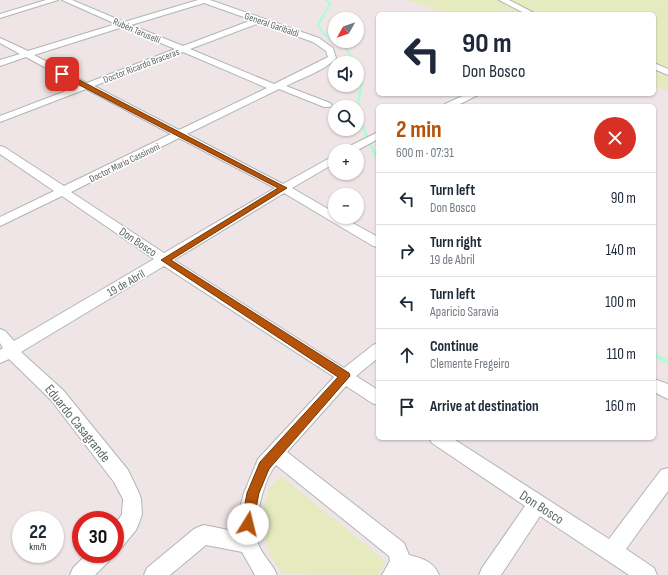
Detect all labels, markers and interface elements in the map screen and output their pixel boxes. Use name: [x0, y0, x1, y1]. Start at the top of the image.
street label: General Garibaldi: [243, 10, 301, 40]
north arrow: [328, 12, 364, 48]
map controls: [328, 12, 364, 224]
street label: Rubén Taruselli: [111, 16, 162, 46]
text: 90 m: [462, 27, 512, 60]
icon: left: [396, 28, 448, 80]
street label: Doctor Ricardo Braceras: [102, 46, 181, 86]
button: sound: [328, 56, 364, 92]
pin: [45, 57, 79, 91]
text: Don Bosco: [462, 61, 525, 82]
icon: arrive: [51, 63, 73, 85]
button: search: [328, 100, 364, 136]
text: 2 min: [396, 115, 442, 144]
button: close: [594, 117, 636, 159]
street label: Doctor Mario Cassinoni: [87, 141, 162, 185]
button: +: [328, 144, 364, 180]
text: 600 m · 07:31: [396, 145, 454, 161]
text: Turn left: [430, 181, 475, 200]
button: −: [328, 188, 364, 224]
icon: left: [396, 188, 418, 210]
text: 90 m: [611, 189, 636, 208]
text: Don Bosco: [430, 200, 476, 216]
street label: Don Bosco: [116, 224, 159, 260]
text: Turn right: [430, 233, 482, 252]
icon: right: [396, 240, 418, 262]
text: 140 m: [606, 241, 636, 260]
text: 19 de Abril: [430, 252, 475, 268]
street label: 19 de Abril: [105, 267, 148, 300]
text: Turn left: [430, 285, 475, 304]
icon: left: [396, 292, 418, 314]
text: 100 m: [605, 293, 636, 312]
text: Aparicio Saravia: [430, 304, 499, 320]
text: Continue: [430, 337, 479, 356]
icon: ahead: [396, 344, 418, 366]
text: 110 m: [607, 345, 636, 364]
text: Clemente Fregeiro: [430, 356, 510, 372]
street label: Eduardo Casagrande: [41, 381, 114, 466]
icon: arrive: [396, 396, 418, 418]
text: Arrive at destination: [430, 397, 539, 416]
text: 160 m: [605, 397, 636, 416]
street label: Don Bosco: [516, 487, 567, 528]
position arrow: [227, 503, 269, 545]
speed limit sign: 30: [72, 511, 124, 563]
text: 22: [29, 520, 47, 544]
text: km/h: [29, 541, 47, 553]

